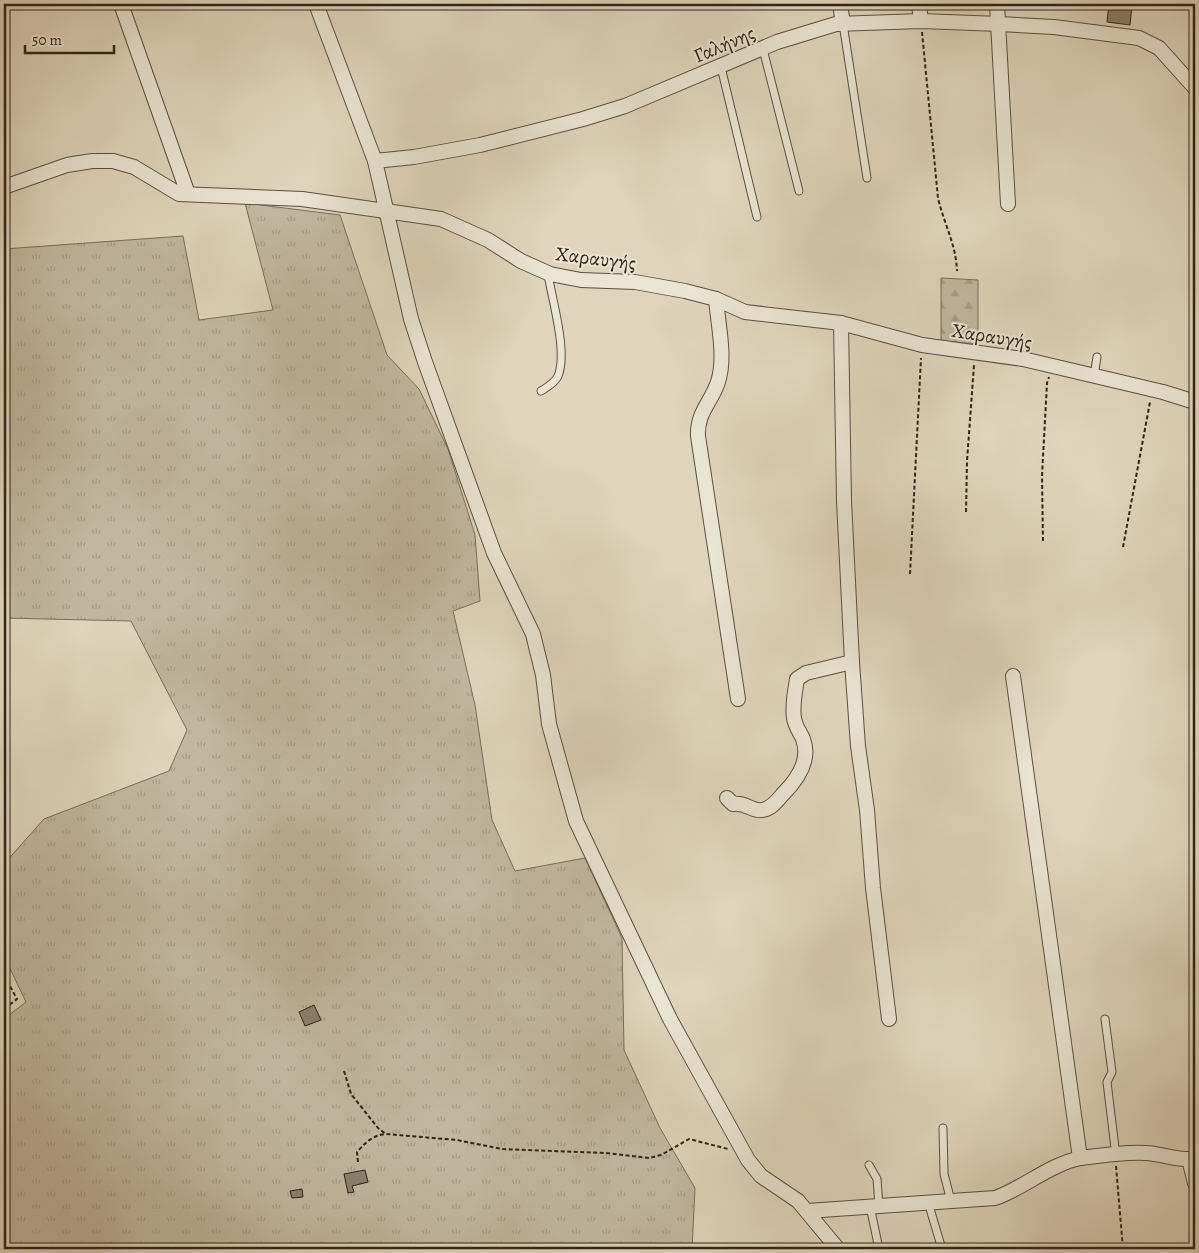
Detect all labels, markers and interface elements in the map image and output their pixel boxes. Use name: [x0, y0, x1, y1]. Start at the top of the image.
street label: Γαλήνης: [689, 19, 759, 69]
scale bar: [25, 22, 114, 54]
text: 50 m: [32, 30, 62, 50]
street label: Χαραυγής: [554, 240, 638, 277]
street label: Χαραυγής: [950, 317, 1034, 356]

